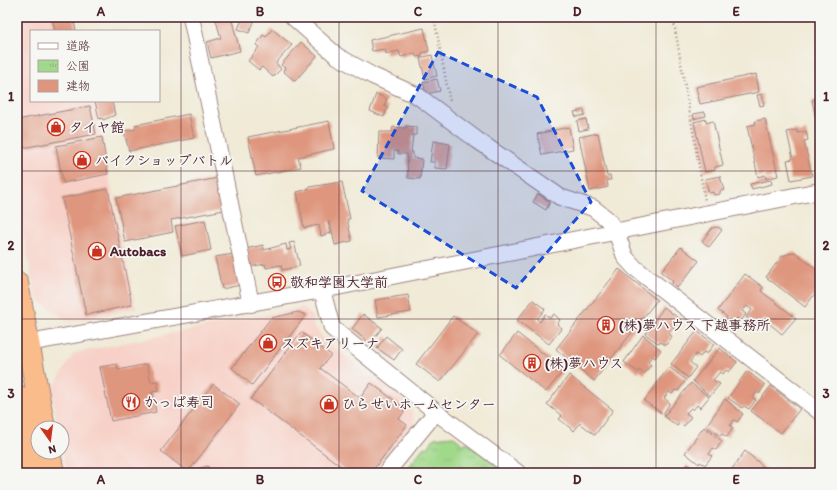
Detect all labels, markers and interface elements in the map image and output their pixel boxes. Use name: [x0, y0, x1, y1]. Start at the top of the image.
text: A: [96, 4, 106, 19]
text: B: [256, 4, 265, 19]
text: C: [414, 4, 423, 19]
text: D: [573, 4, 582, 19]
text: E: [732, 4, 740, 19]
legend: [30, 30, 160, 102]
text: 道路: [66, 39, 90, 53]
text: 公園: [66, 59, 90, 73]
text: 建物: [66, 79, 90, 93]
text: 1: [8, 89, 14, 104]
text: 1: [823, 89, 829, 104]
shop icon: タイヤ館: [46, 117, 66, 137]
place label: タイヤ館: [69, 119, 124, 136]
shop icon: バイクショップバトル: [72, 150, 92, 170]
place label: バイクショップバトル: [95, 152, 234, 169]
text: 2: [8, 238, 15, 253]
text: 2: [823, 238, 830, 253]
shop icon: Autobacs: [87, 241, 107, 261]
place label: Autobacs: [109, 243, 166, 260]
bus stop icon: 敬和学園大学前: [267, 272, 287, 292]
place label: 敬和学園大学前: [290, 274, 388, 291]
building icon: (株)夢ハウス 下越事務所: [596, 315, 616, 335]
place label: (株)夢ハウス 下越事務所: [619, 317, 770, 334]
shop icon: スズキアリーナ: [258, 333, 278, 353]
place label: スズキアリーナ: [281, 335, 380, 352]
building icon: (株)夢ハウス: [522, 353, 542, 373]
place label: (株)夢ハウス: [545, 355, 623, 372]
text: 3: [7, 386, 15, 401]
text: 3: [822, 386, 830, 401]
restaurant icon: かっぱ寿司: [121, 392, 141, 412]
place label: かっぱ寿司: [144, 394, 214, 411]
shop icon: ひらせいホームセンター: [319, 394, 339, 414]
place label: ひらせいホームセンター: [342, 396, 496, 413]
north arrow: [30, 420, 70, 460]
text: N: [47, 442, 57, 456]
text: A: [96, 472, 106, 487]
text: B: [256, 472, 265, 487]
text: C: [414, 472, 423, 487]
text: D: [573, 472, 582, 487]
text: E: [732, 472, 740, 487]

